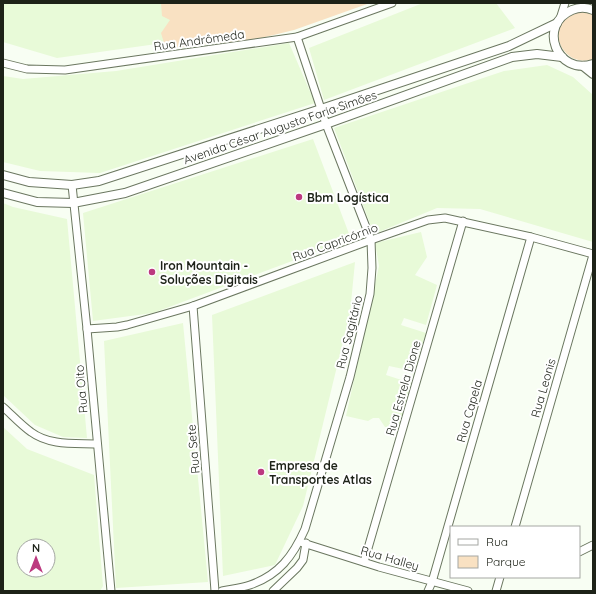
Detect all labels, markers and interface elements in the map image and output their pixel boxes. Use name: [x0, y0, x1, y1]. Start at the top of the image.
street label: Rua Andrômeda: [153, 26, 245, 54]
street label: Avenida César Augusto Faria Simões: [181, 87, 379, 167]
place label: Bbm Logística: [307, 190, 389, 205]
marker: Bbm Logística: [294, 192, 304, 202]
street label: Rua Capricórnio: [290, 220, 380, 264]
place label: Iron Mountain - Soluções Digitais: [160, 258, 258, 287]
marker: Iron Mountain - Soluções Digitais: [147, 267, 157, 277]
street label: Rua Sagitário: [333, 294, 365, 370]
street label: Rua Estrela Dione: [382, 338, 424, 437]
street label: Rua Leonis: [527, 356, 559, 419]
street label: Rua Oito: [71, 364, 91, 414]
street label: Rua Capela: [453, 378, 485, 444]
street label: Rua Sete: [183, 423, 203, 474]
place label: Empresa de Transportes Atlas: [269, 458, 372, 487]
marker: Empresa de Transportes Atlas: [256, 467, 266, 477]
legend: [450, 526, 580, 578]
text: Rua: [486, 534, 508, 549]
north arrow: [16, 538, 56, 578]
text: N: [32, 541, 40, 555]
street label: Rua Halley: [359, 542, 421, 574]
text: Parque: [486, 554, 526, 569]

